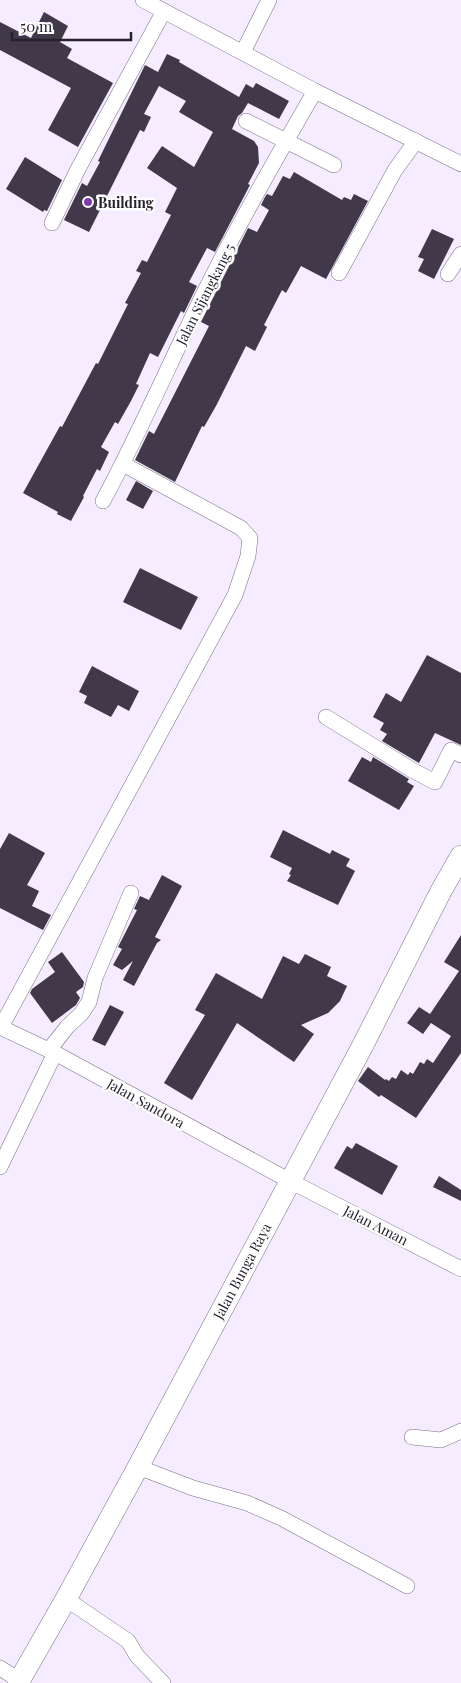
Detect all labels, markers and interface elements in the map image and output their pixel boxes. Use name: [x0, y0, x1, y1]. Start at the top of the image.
scale bar: [12, 10, 131, 42]
text: 50 m: [20, 16, 53, 36]
place label: Building: [98, 193, 154, 212]
marker: Building: [82, 196, 94, 208]
street label: Jalan Sijangkang 5: [171, 240, 239, 349]
street label: Jalan Sandora: [103, 1073, 188, 1132]
street label: Jalan Aman: [340, 1200, 412, 1250]
street label: Jalan Bunga Raya: [208, 1219, 275, 1323]

